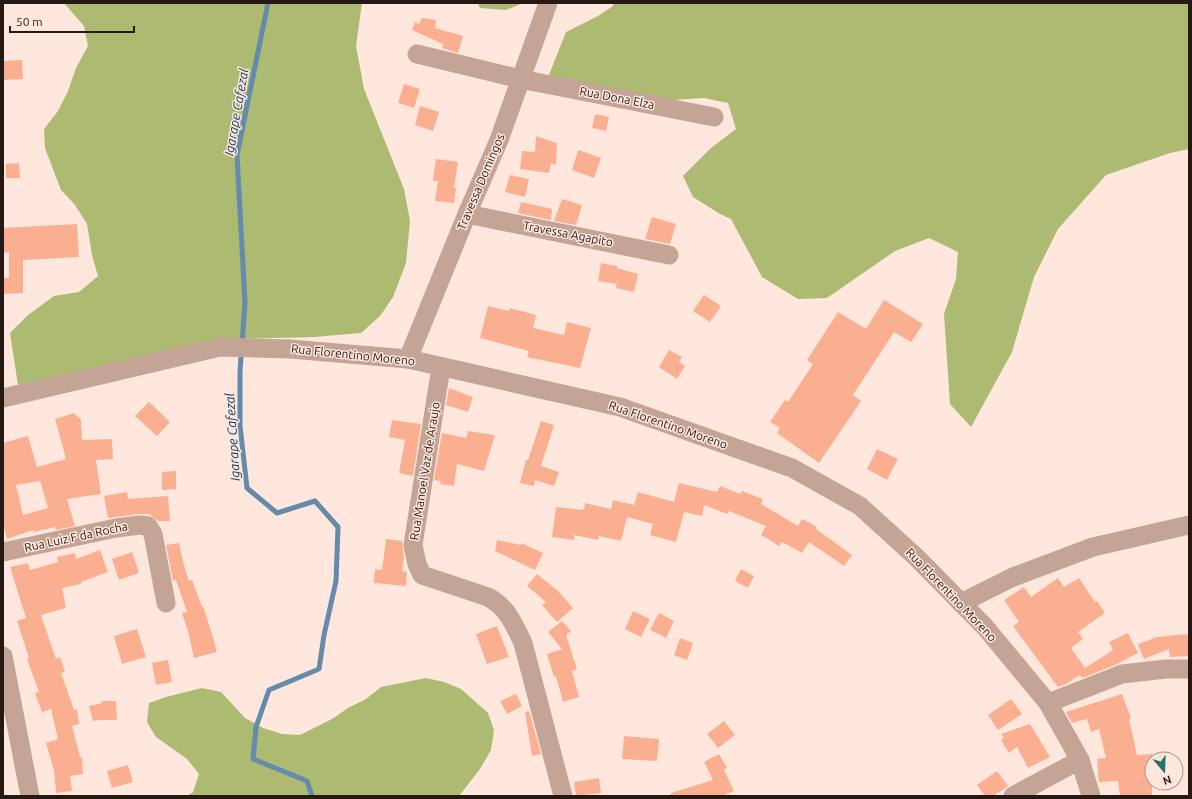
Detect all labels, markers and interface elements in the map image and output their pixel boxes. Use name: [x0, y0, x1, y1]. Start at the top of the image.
scale bar: [10, 8, 134, 34]
text: 50 m: [16, 15, 43, 28]
water label: Igarape Cafezal: [221, 67, 252, 157]
street label: Rua Dona Elza: [579, 84, 656, 111]
street label: Travessa Domingos: [454, 132, 507, 232]
street label: Travessa Agapito: [522, 218, 614, 249]
street label: Rua Florentino Moreno: [290, 342, 416, 367]
water label: Igarape Cafezal: [222, 392, 243, 482]
street label: Rua Florentino Moreno: [607, 398, 729, 451]
street label: Rua Manoel Vaz de Araujo: [407, 401, 442, 541]
street label: Rua Luiz F da Rocha: [23, 519, 129, 554]
street label: Rua Florentino Moreno: [903, 545, 999, 644]
north arrow: [1144, 751, 1184, 791]
text: N: [1161, 773, 1173, 787]

